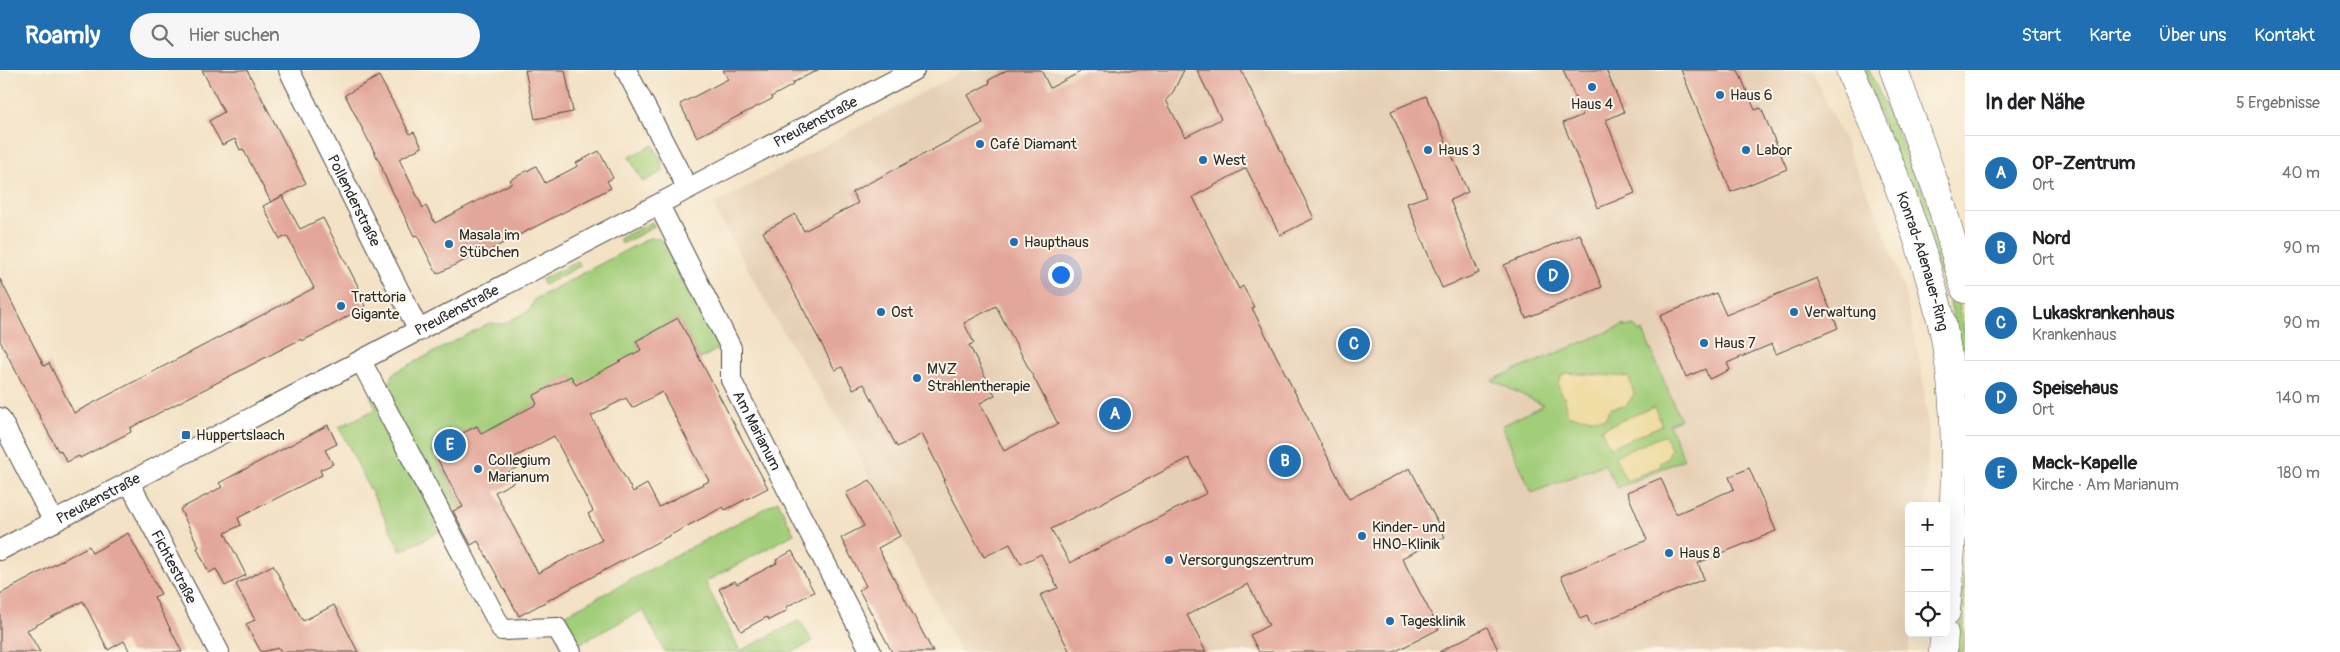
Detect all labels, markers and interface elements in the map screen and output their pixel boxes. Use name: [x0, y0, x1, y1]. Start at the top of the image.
search box: [130, 13, 480, 58]
text: Roamly: [25, 21, 100, 50]
icon: search: [148, 21, 176, 49]
text: Hier suchen: [188, 23, 280, 47]
text: Start: [2021, 24, 2061, 47]
text: Karte: [2089, 24, 2131, 47]
text: Über uns: [2159, 24, 2226, 47]
text: Kontakt: [2254, 24, 2315, 47]
marker: Haus 4: [1586, 81, 1598, 93]
place label: Haus 6: [1730, 86, 1772, 105]
marker: Haus 6: [1714, 89, 1726, 101]
text: In der Nähe: [1985, 89, 2085, 116]
street label: Preußenstraße: [770, 92, 861, 152]
text: 5 Ergebnisse: [2236, 93, 2320, 113]
place label: Haus 4: [1571, 95, 1613, 114]
place label: Café Diamant: [990, 135, 1078, 154]
marker: Café Diamant: [974, 138, 986, 150]
place label: Haus 3: [1438, 141, 1480, 160]
place label: Labor: [1756, 141, 1793, 160]
marker: Haus 3: [1422, 144, 1434, 156]
marker: Labor: [1740, 144, 1752, 156]
place label: West: [1213, 151, 1247, 170]
text: OP-Zentrum: [2032, 151, 2135, 175]
street label: Pollenderstraße: [323, 152, 385, 250]
marker: West: [1197, 154, 1209, 166]
text: A: [1996, 163, 2006, 183]
text: 40 m: [2282, 163, 2320, 183]
text: Ort: [2032, 175, 2054, 195]
street label: Konrad-Adenauer-Ring: [1892, 189, 1953, 333]
place label: Masala im Stübchen: [459, 226, 520, 262]
text: Nord: [2032, 226, 2071, 250]
place label: Haupthaus: [1024, 233, 1089, 252]
marker: Haupthaus: [1008, 236, 1020, 248]
marker: Masala im Stübchen: [443, 238, 455, 250]
text: B: [1996, 238, 2006, 258]
text: 90 m: [2283, 238, 2320, 258]
text: Ort: [2032, 250, 2054, 270]
pin: D: [1537, 257, 1569, 295]
your location: [1048, 262, 1074, 288]
street label: Preußenstraße: [412, 280, 503, 340]
place label: Trattoria Gigante: [351, 288, 406, 324]
marker: Trattoria Gigante: [335, 300, 347, 312]
text: Lukaskrankenhaus: [2032, 301, 2174, 325]
place label: Ost: [891, 303, 914, 322]
place label: Verwaltung: [1804, 303, 1876, 322]
marker: Ost: [875, 306, 887, 318]
marker: Verwaltung: [1788, 306, 1800, 318]
text: C: [1996, 313, 2006, 333]
text: 90 m: [2283, 313, 2320, 333]
pin: C: [1338, 325, 1370, 363]
text: Krankenhaus: [2032, 325, 2117, 345]
place label: Haus 7: [1714, 334, 1756, 353]
marker: Haus 7: [1698, 337, 1710, 349]
place label: MVZ Strahlentherapie: [927, 360, 1031, 396]
marker: MVZ Strahlentherapie: [911, 372, 923, 384]
text: Speisehaus: [2032, 376, 2118, 400]
street label: Am Marianum: [729, 387, 785, 474]
text: D: [1996, 388, 2006, 408]
text: 140 m: [2276, 388, 2320, 408]
pin: A: [1099, 395, 1131, 433]
text: Ort: [2032, 400, 2054, 420]
place label: Huppertslaach: [196, 426, 285, 445]
pin: E: [434, 426, 466, 464]
marker: Huppertslaach: [180, 429, 192, 441]
pin: B: [1269, 442, 1301, 480]
place label: Collegium Marianum: [488, 451, 550, 487]
text: Mack-Kapelle: [2032, 451, 2137, 475]
marker: Collegium Marianum: [472, 463, 484, 475]
text: E: [1997, 463, 2005, 483]
text: 180 m: [2277, 463, 2320, 483]
street label: Preußenstraße: [53, 468, 144, 528]
text: Kirche · Am Marianum: [2032, 475, 2179, 495]
map controls: [1905, 502, 1950, 637]
button: +: [1905, 502, 1950, 547]
place label: Kinder- und HNO-Klinik: [1372, 518, 1445, 554]
street label: Fichtestraße: [147, 527, 201, 607]
marker: Kinder- und HNO-Klinik: [1356, 530, 1368, 542]
place label: Haus 8: [1679, 544, 1721, 563]
marker: Haus 8: [1663, 547, 1675, 559]
button: −: [1905, 547, 1950, 592]
place label: Versorgungszentrum: [1179, 551, 1314, 570]
marker: Versorgungszentrum: [1163, 554, 1175, 566]
button: locate: [1905, 592, 1950, 637]
place label: Tagesklinik: [1400, 612, 1467, 631]
marker: Tagesklinik: [1384, 615, 1396, 627]

